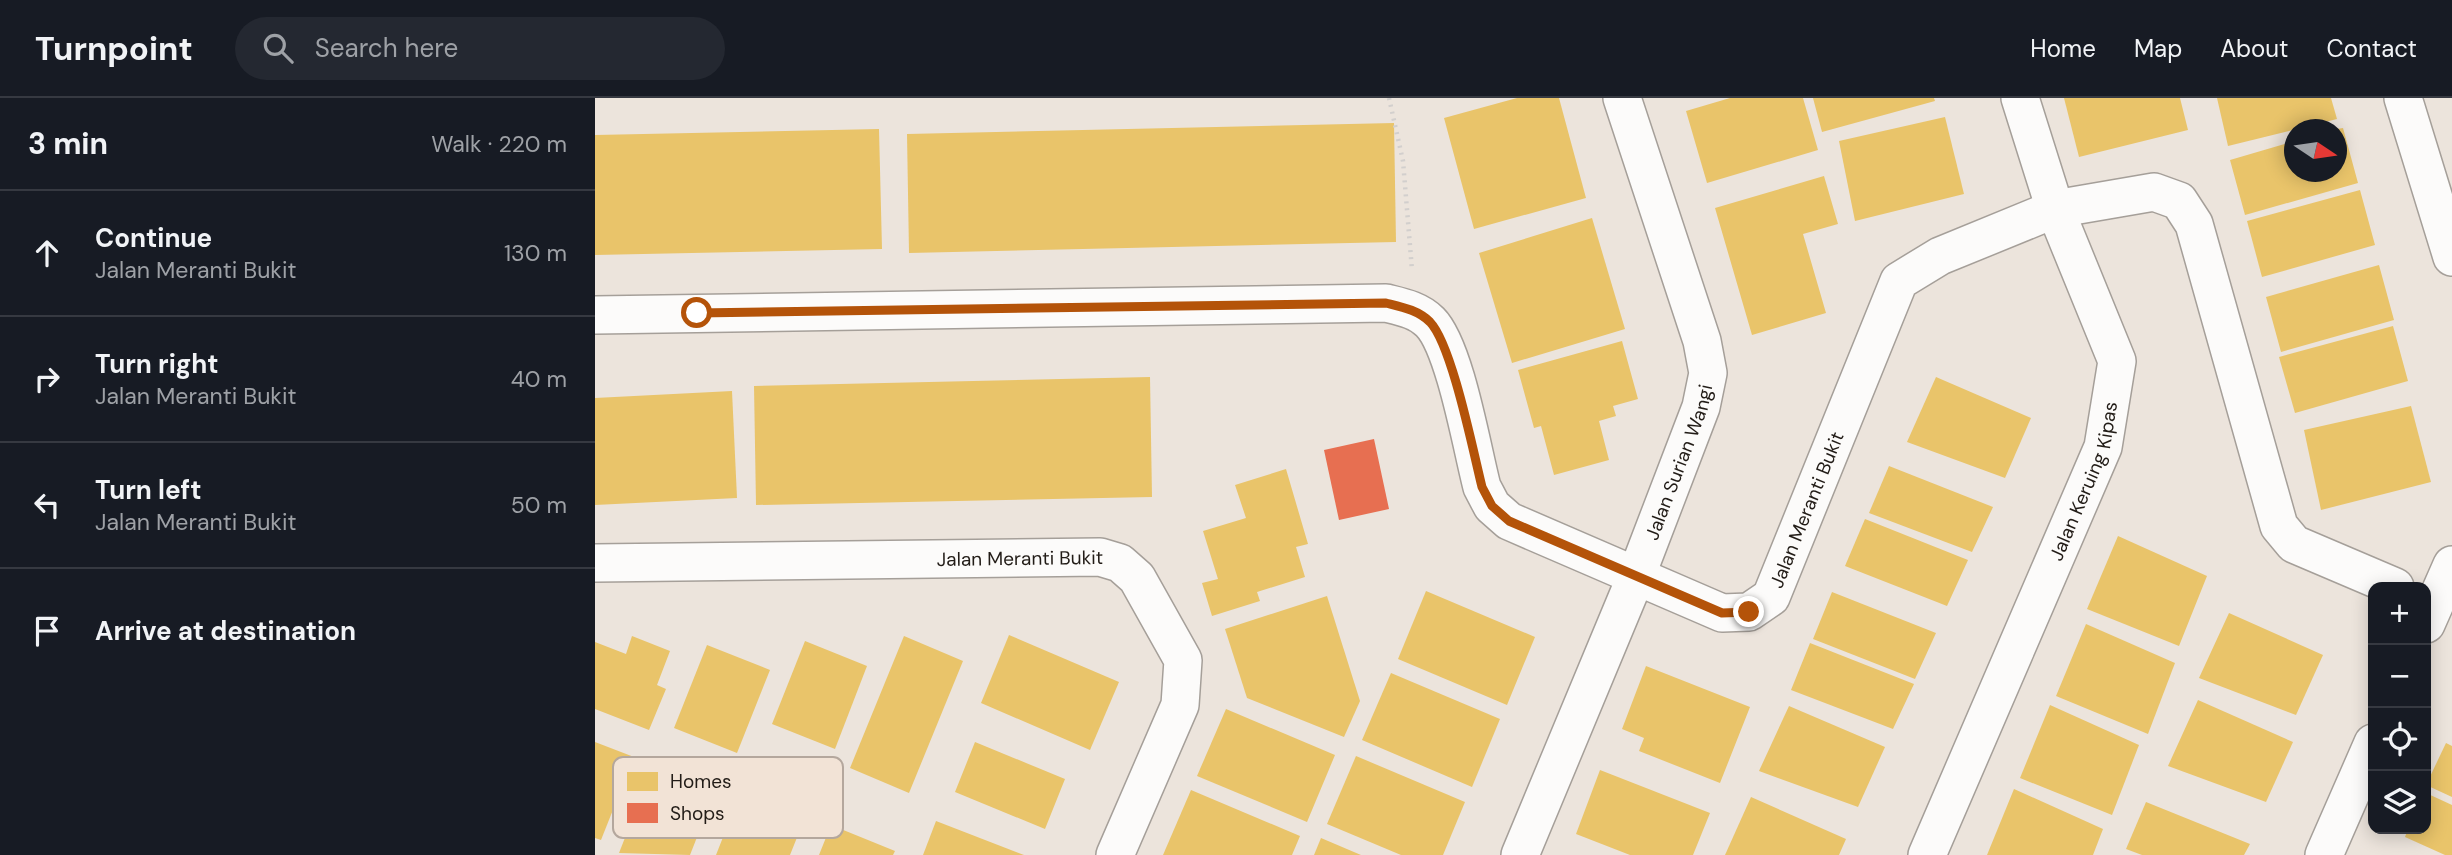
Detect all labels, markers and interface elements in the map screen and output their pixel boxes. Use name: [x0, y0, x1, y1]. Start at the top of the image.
search box: [235, 17, 725, 80]
text: Turnpoint: [35, 27, 193, 70]
icon: search: [259, 29, 297, 67]
text: Search here: [315, 31, 458, 65]
text: Home: [2030, 33, 2096, 64]
text: Map: [2134, 33, 2182, 64]
text: About: [2220, 33, 2289, 64]
text: Contact: [2327, 33, 2417, 64]
north arrow: [2284, 119, 2347, 182]
text: 3 min: [28, 124, 108, 163]
text: Walk · 220 m: [431, 129, 567, 159]
text: Continue: [95, 221, 212, 255]
icon: ahead: [28, 234, 66, 272]
text: 130 m: [504, 238, 567, 268]
text: Jalan Meranti Bukit: [95, 255, 296, 285]
route start: [681, 297, 712, 328]
text: Turn right: [95, 347, 219, 381]
icon: right: [28, 360, 66, 398]
text: 40 m: [511, 364, 567, 394]
text: Jalan Meranti Bukit: [95, 381, 296, 411]
street label: Jalan Surian Wangi: [1639, 382, 1718, 543]
street label: Jalan Keruing Kipas: [2043, 400, 2123, 564]
street label: Jalan Meranti Bukit: [1764, 428, 1849, 591]
text: Turn left: [95, 473, 202, 507]
icon: left: [28, 486, 66, 524]
text: 50 m: [511, 490, 567, 520]
text: Jalan Meranti Bukit: [95, 507, 296, 537]
street label: Jalan Meranti Bukit: [937, 544, 1103, 571]
map controls: [2368, 582, 2431, 834]
button: +: [2368, 582, 2431, 645]
route end: [1733, 596, 1764, 627]
icon: arrive: [28, 612, 66, 650]
text: Arrive at destination: [95, 614, 356, 648]
button: −: [2368, 645, 2431, 708]
button: locate: [2368, 708, 2431, 771]
legend: [613, 757, 843, 838]
text: Homes: [670, 769, 731, 794]
button: layers: [2368, 771, 2431, 834]
text: Shops: [670, 801, 725, 826]

